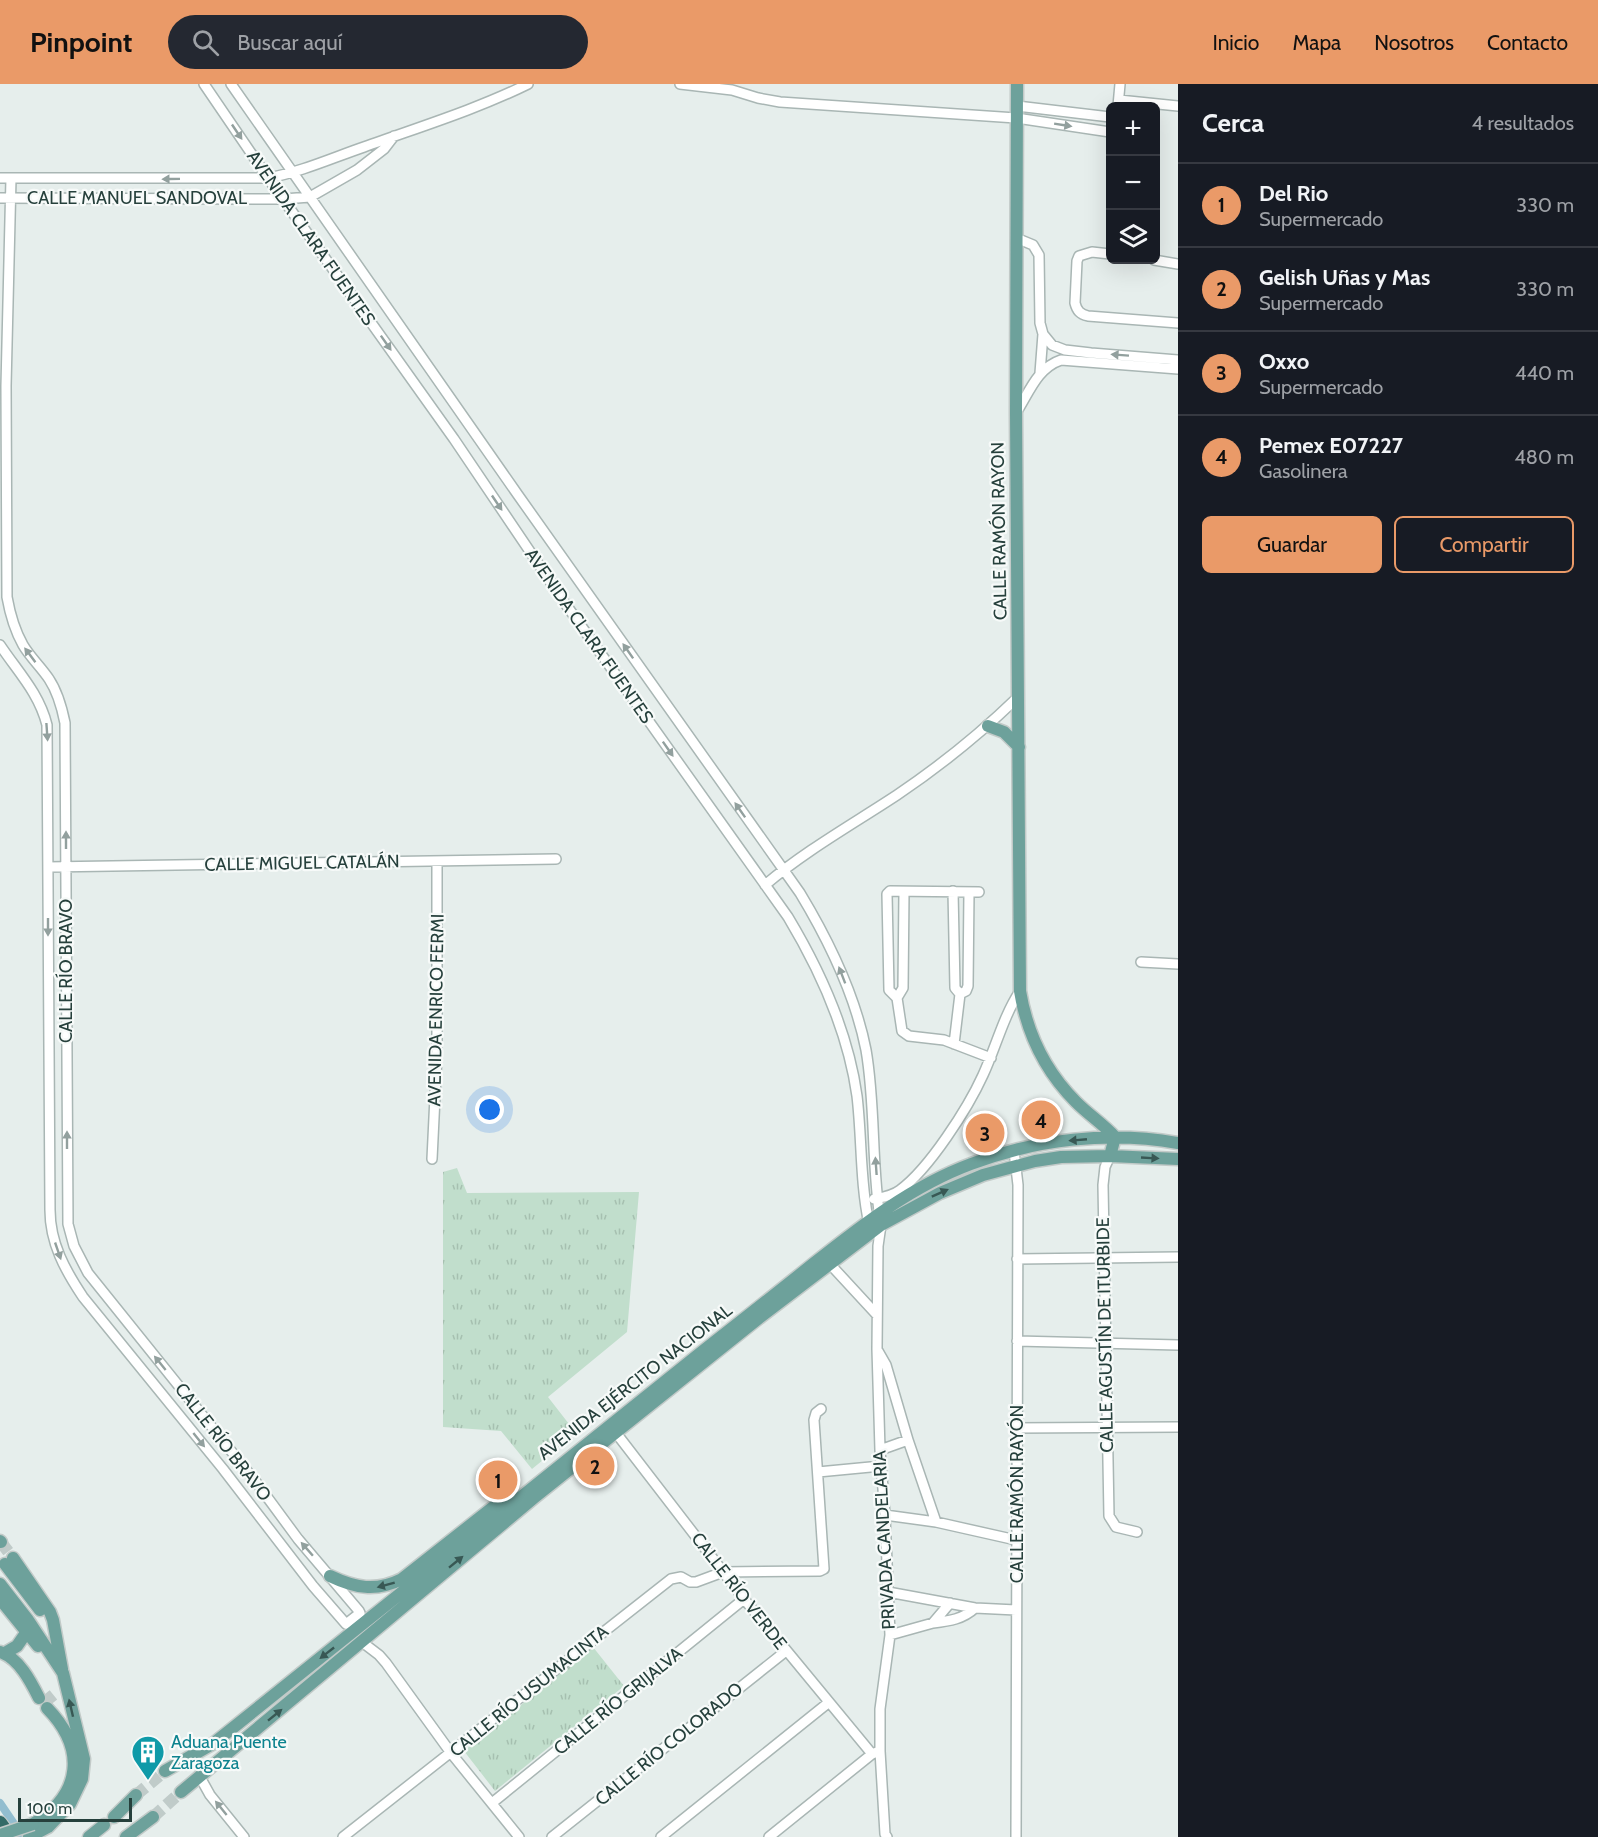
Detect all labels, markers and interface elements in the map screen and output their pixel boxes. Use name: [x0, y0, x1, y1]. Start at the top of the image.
search box: [168, 15, 588, 69]
text: Pinpoint: [30, 25, 132, 59]
icon: search: [189, 26, 222, 59]
text: Buscar aquí: [237, 29, 342, 56]
text: Inicio: [1212, 30, 1259, 55]
text: Mapa: [1292, 30, 1341, 55]
text: Nosotros: [1374, 30, 1454, 55]
text: Contacto: [1487, 30, 1568, 55]
map controls: [1106, 102, 1160, 264]
button: +: [1106, 102, 1160, 156]
text: Cerca: [1202, 107, 1264, 139]
text: 4 resultados: [1472, 111, 1574, 135]
one-way arrow: [1054, 121, 1073, 130]
one-way arrow: [231, 124, 243, 140]
street label: AVENIDA CLARA FUENTES: [242, 146, 380, 330]
button: −: [1106, 156, 1160, 210]
one-way arrow: [161, 174, 180, 184]
text: Del Rio: [1259, 180, 1328, 207]
street label: CALLE MANUEL SANDOVAL: [27, 187, 247, 209]
text: 1: [1218, 193, 1225, 217]
text: 330 m: [1516, 193, 1574, 217]
text: Supermercado: [1259, 207, 1383, 231]
button: layers: [1106, 210, 1160, 264]
text: Gelish Uñas y Mas: [1259, 264, 1430, 291]
text: 2: [1216, 277, 1227, 301]
text: 330 m: [1516, 277, 1574, 301]
text: Supermercado: [1259, 291, 1383, 315]
one-way arrow: [380, 334, 392, 350]
text: Oxxo: [1259, 348, 1309, 375]
one-way arrow: [1110, 351, 1129, 360]
text: 3: [1216, 361, 1227, 385]
text: 440 m: [1515, 361, 1574, 385]
text: Supermercado: [1259, 375, 1383, 399]
text: Pemex E07227: [1259, 432, 1403, 459]
street label: CALLE RAMÓN RAYON: [986, 442, 1012, 620]
text: 4: [1215, 445, 1228, 469]
text: 480 m: [1514, 445, 1574, 469]
text: Gasolinera: [1259, 459, 1347, 483]
one-way arrow: [491, 495, 502, 511]
button: Guardar: [1202, 516, 1382, 573]
button: Compartir: [1394, 516, 1574, 573]
street label: AVENIDA CLARA FUENTES: [520, 544, 658, 728]
one-way arrow: [622, 643, 634, 659]
one-way arrow: [25, 647, 37, 662]
one-way arrow: [42, 723, 52, 742]
one-way arrow: [662, 741, 674, 757]
one-way arrow: [735, 802, 746, 818]
one-way arrow: [61, 831, 71, 850]
street label: CALLE MIGUEL CATALÁN: [204, 850, 400, 876]
street label: CALLE RÍO BRAVO: [55, 899, 77, 1043]
street label: AVENIDA ENRICO FERMI: [423, 914, 449, 1106]
one-way arrow: [43, 918, 53, 937]
one-way arrow: [837, 966, 847, 984]
your location: [475, 1095, 504, 1124]
pin: 4: [1022, 1098, 1060, 1142]
pin: 3: [966, 1110, 1004, 1156]
one-way arrow: [62, 1131, 72, 1150]
one-way arrow: [1068, 1135, 1087, 1144]
one-way arrow: [1141, 1153, 1160, 1162]
one-way arrow: [871, 1157, 881, 1176]
one-way arrow: [932, 1188, 950, 1198]
street label: CALLE AGUSTÍN DE ITURBIDE: [1092, 1217, 1118, 1453]
one-way arrow: [54, 1242, 63, 1260]
street label: AVENIDA EJÉRCITO NACIONAL: [533, 1299, 737, 1465]
one-way arrow: [154, 1356, 167, 1371]
street label: CALLE RÍO BRAVO: [170, 1378, 276, 1506]
street label: CALLE RAMÓN RAYÓN: [1006, 1405, 1028, 1583]
one-way arrow: [193, 1432, 206, 1448]
pin: 2: [576, 1444, 614, 1488]
street label: PRIVADA CANDELARIA: [868, 1450, 900, 1630]
pin: 1: [478, 1458, 518, 1502]
street label: CALLE RÍO VERDE: [686, 1528, 792, 1654]
one-way arrow: [300, 1541, 313, 1557]
one-way arrow: [448, 1556, 463, 1569]
one-way arrow: [377, 1580, 395, 1590]
street label: CALLE RÍO USUMACINTA: [445, 1620, 613, 1762]
street label: CALLE RÍO GRIJALVA: [549, 1642, 687, 1760]
one-way arrow: [319, 1647, 335, 1660]
street label: CALLE RÍO COLORADO: [591, 1678, 747, 1810]
one-way arrow: [65, 1699, 75, 1717]
one-way arrow: [267, 1708, 283, 1721]
place label: Aduana Puente Zaragoza: [171, 1731, 287, 1774]
building icon: Aduana Puente Zaragoza: [130, 1734, 166, 1781]
scale bar: [18, 1795, 132, 1822]
text: 100 m: [27, 1799, 72, 1818]
one-way arrow: [214, 1800, 227, 1816]

